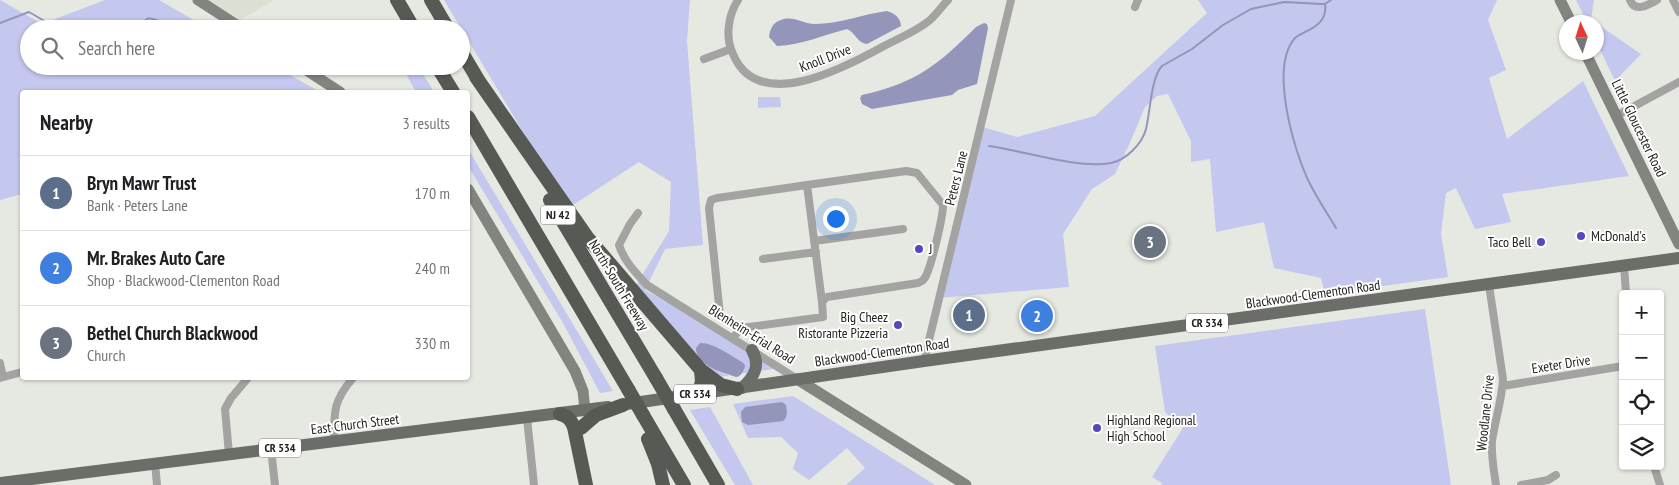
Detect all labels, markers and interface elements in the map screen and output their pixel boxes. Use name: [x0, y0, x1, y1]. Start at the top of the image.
north arrow: [1559, 15, 1604, 60]
search box: [20, 20, 470, 75]
icon: search: [38, 34, 66, 62]
text: Search here: [78, 36, 155, 60]
street label: Knoll Drive: [797, 40, 854, 76]
street label: Little Gloucester Road: [1608, 76, 1670, 180]
text: Nearby: [40, 109, 93, 136]
text: 3 results: [403, 113, 450, 133]
street label: Peters Lane: [941, 148, 972, 207]
text: Bryn Mawr Trust: [87, 171, 196, 195]
text: 1: [52, 183, 60, 203]
text: 170 m: [415, 183, 450, 203]
text: Bank · Peters Lane: [87, 195, 188, 215]
road number: NJ 42: [540, 206, 576, 224]
your location: [823, 206, 849, 232]
pin: 3: [1134, 223, 1166, 261]
place label: McDonald's: [1591, 227, 1646, 245]
marker: McDonald's: [1575, 230, 1587, 242]
place label: Taco Bell: [1488, 233, 1532, 251]
street label: North-South Freeway: [585, 236, 654, 334]
marker: Taco Bell: [1535, 236, 1547, 248]
place label: J: [928, 240, 932, 258]
marker: J: [913, 243, 925, 255]
text: Mr. Brakes Auto Care: [87, 246, 225, 270]
text: 2: [52, 258, 60, 278]
text: 240 m: [415, 258, 450, 278]
text: Shop · Blackwood-Clementon Road: [87, 270, 280, 290]
street label: Blackwood-Clementon Road: [1245, 276, 1381, 312]
map controls: [1619, 290, 1664, 470]
button: +: [1619, 290, 1664, 335]
pin: 1: [953, 296, 985, 334]
pin: 2: [1021, 297, 1053, 335]
street label: Blenheim-Erial Road: [705, 300, 799, 368]
place label: Big Cheez Ristorante Pizzeria: [798, 308, 888, 342]
road number: CR 534: [1186, 314, 1228, 332]
marker: Big Cheez Ristorante Pizzeria: [892, 319, 904, 331]
text: Bethel Church Blackwood: [87, 321, 258, 345]
text: 3: [52, 333, 60, 353]
text: 330 m: [415, 333, 450, 353]
street label: Blackwood-Clementon Road: [814, 334, 950, 370]
button: −: [1619, 335, 1664, 380]
text: Church: [87, 345, 125, 365]
street label: Exeter Drive: [1530, 350, 1592, 378]
street label: Woodlane Drive: [1472, 374, 1498, 452]
button: locate: [1619, 380, 1664, 425]
road number: CR 534: [674, 384, 716, 404]
street label: East Church Street: [310, 410, 400, 438]
place label: Highland Regional High School: [1107, 411, 1197, 445]
marker: Highland Regional High School: [1091, 422, 1103, 434]
button: layers: [1619, 425, 1664, 470]
road number: CR 534: [259, 438, 301, 458]

